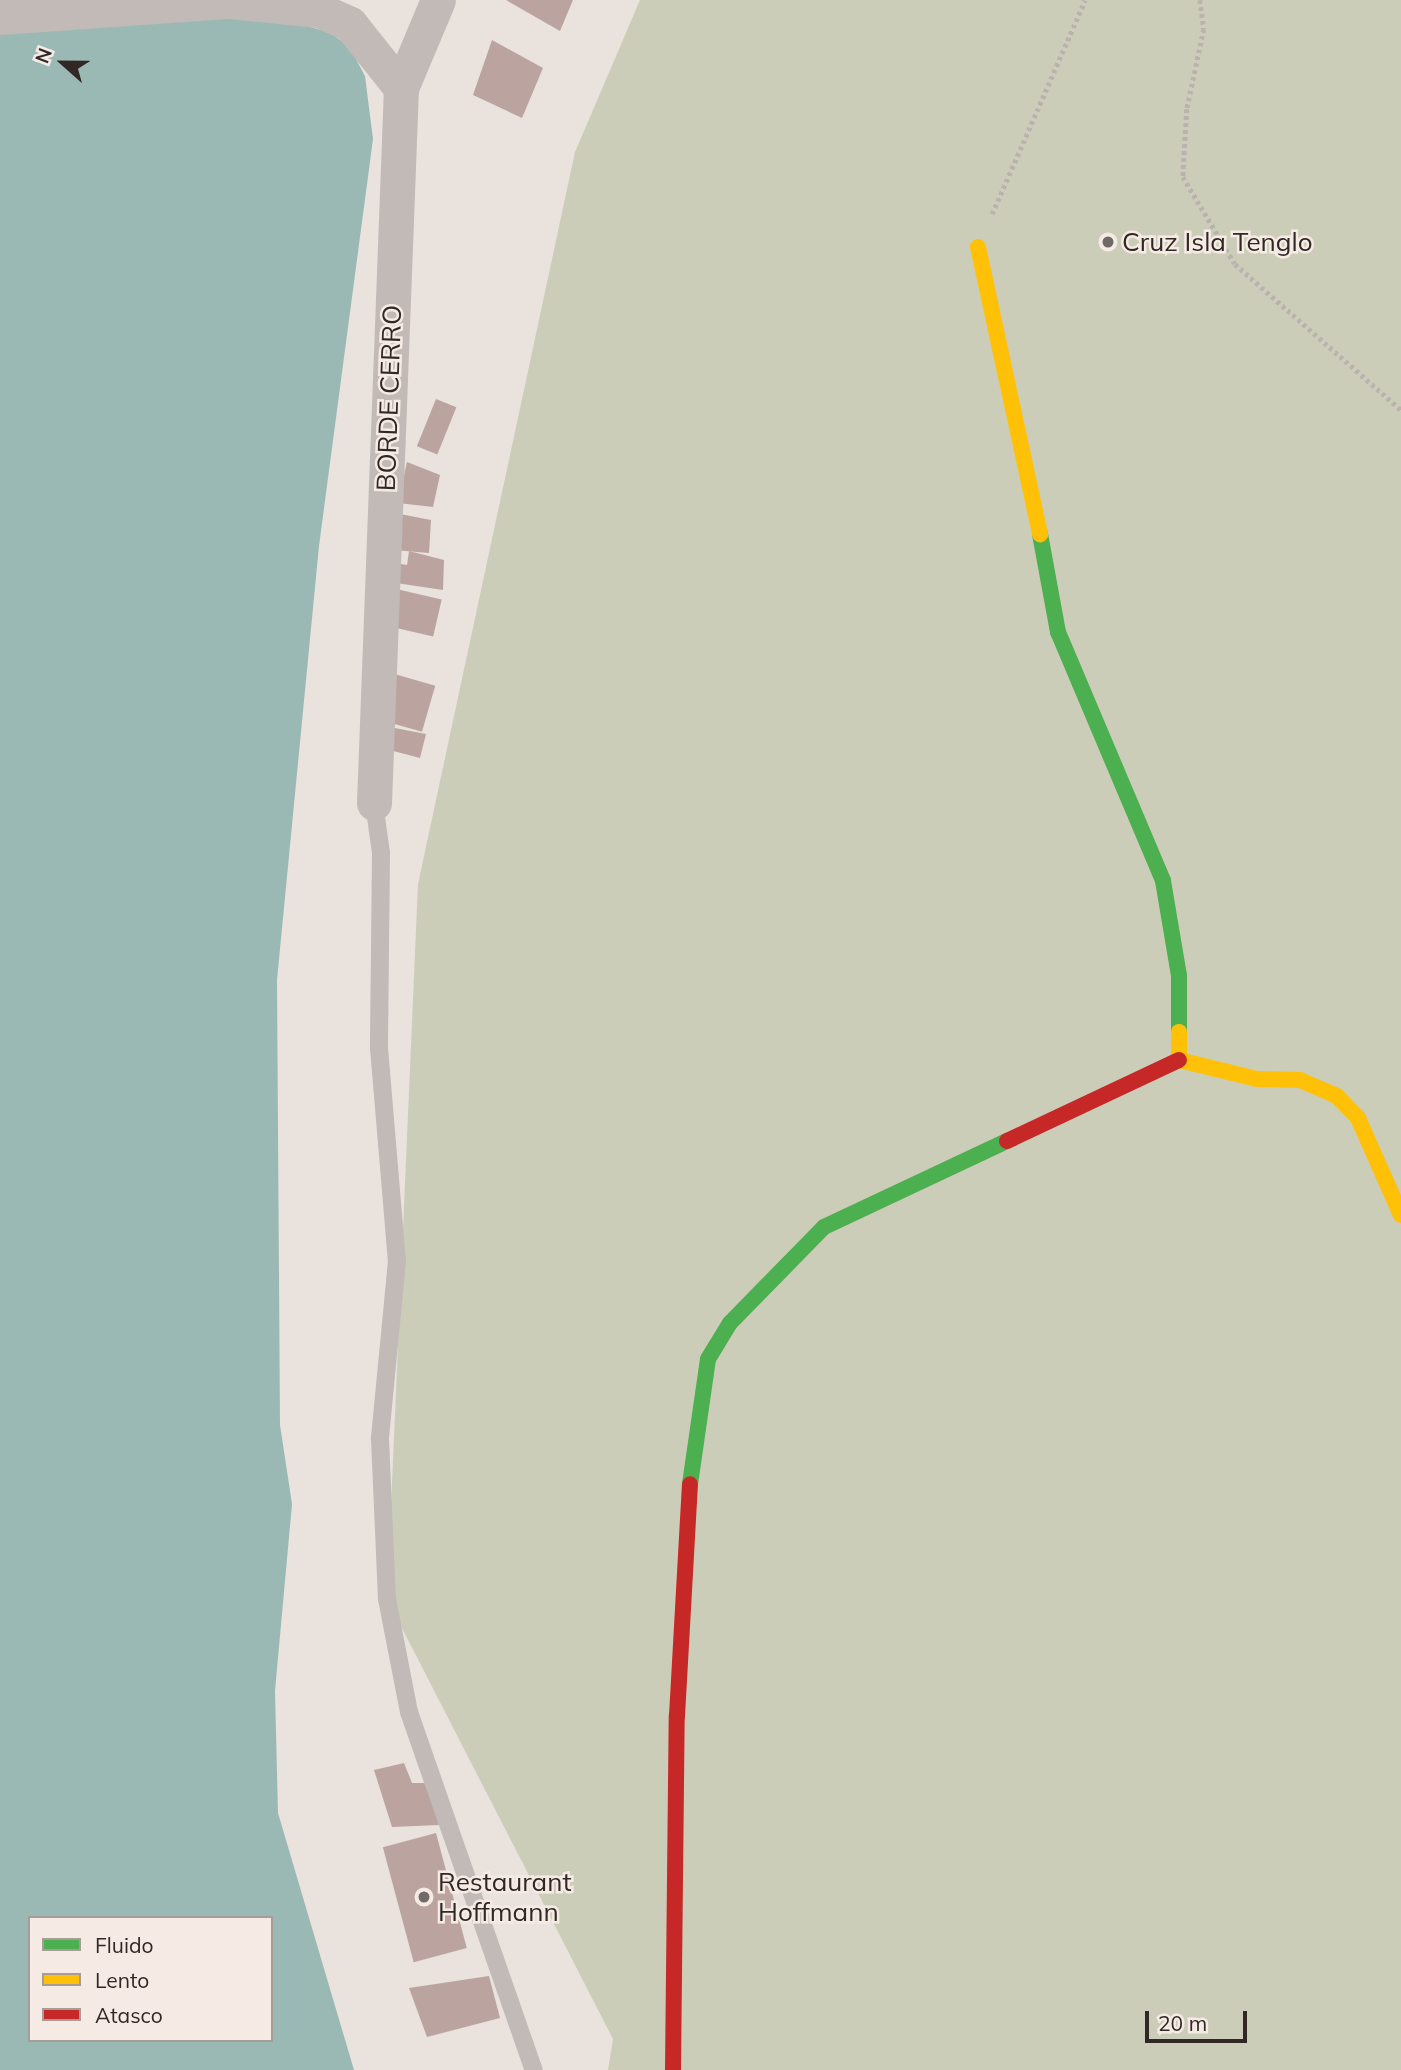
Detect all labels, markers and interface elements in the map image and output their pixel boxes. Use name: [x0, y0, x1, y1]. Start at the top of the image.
north arrow: [28, 28, 98, 98]
text: N: [30, 44, 57, 66]
place label: Cruz Isla Tenglo: [1122, 226, 1313, 258]
marker: Cruz Isla Tenglo: [1100, 234, 1116, 250]
street label: BORDE CERRO: [370, 304, 408, 492]
place label: Restaurant Hoffmann: [438, 1866, 572, 1927]
marker: Restaurant Hoffmann: [416, 1889, 432, 1905]
legend: [28, 1916, 273, 2042]
text: Fluido: [95, 1932, 154, 1958]
text: Lento: [95, 1967, 149, 1993]
scale bar: [1149, 1996, 1250, 2040]
text: Atasco: [95, 2002, 163, 2028]
text: 20 m: [1158, 2010, 1207, 2036]

